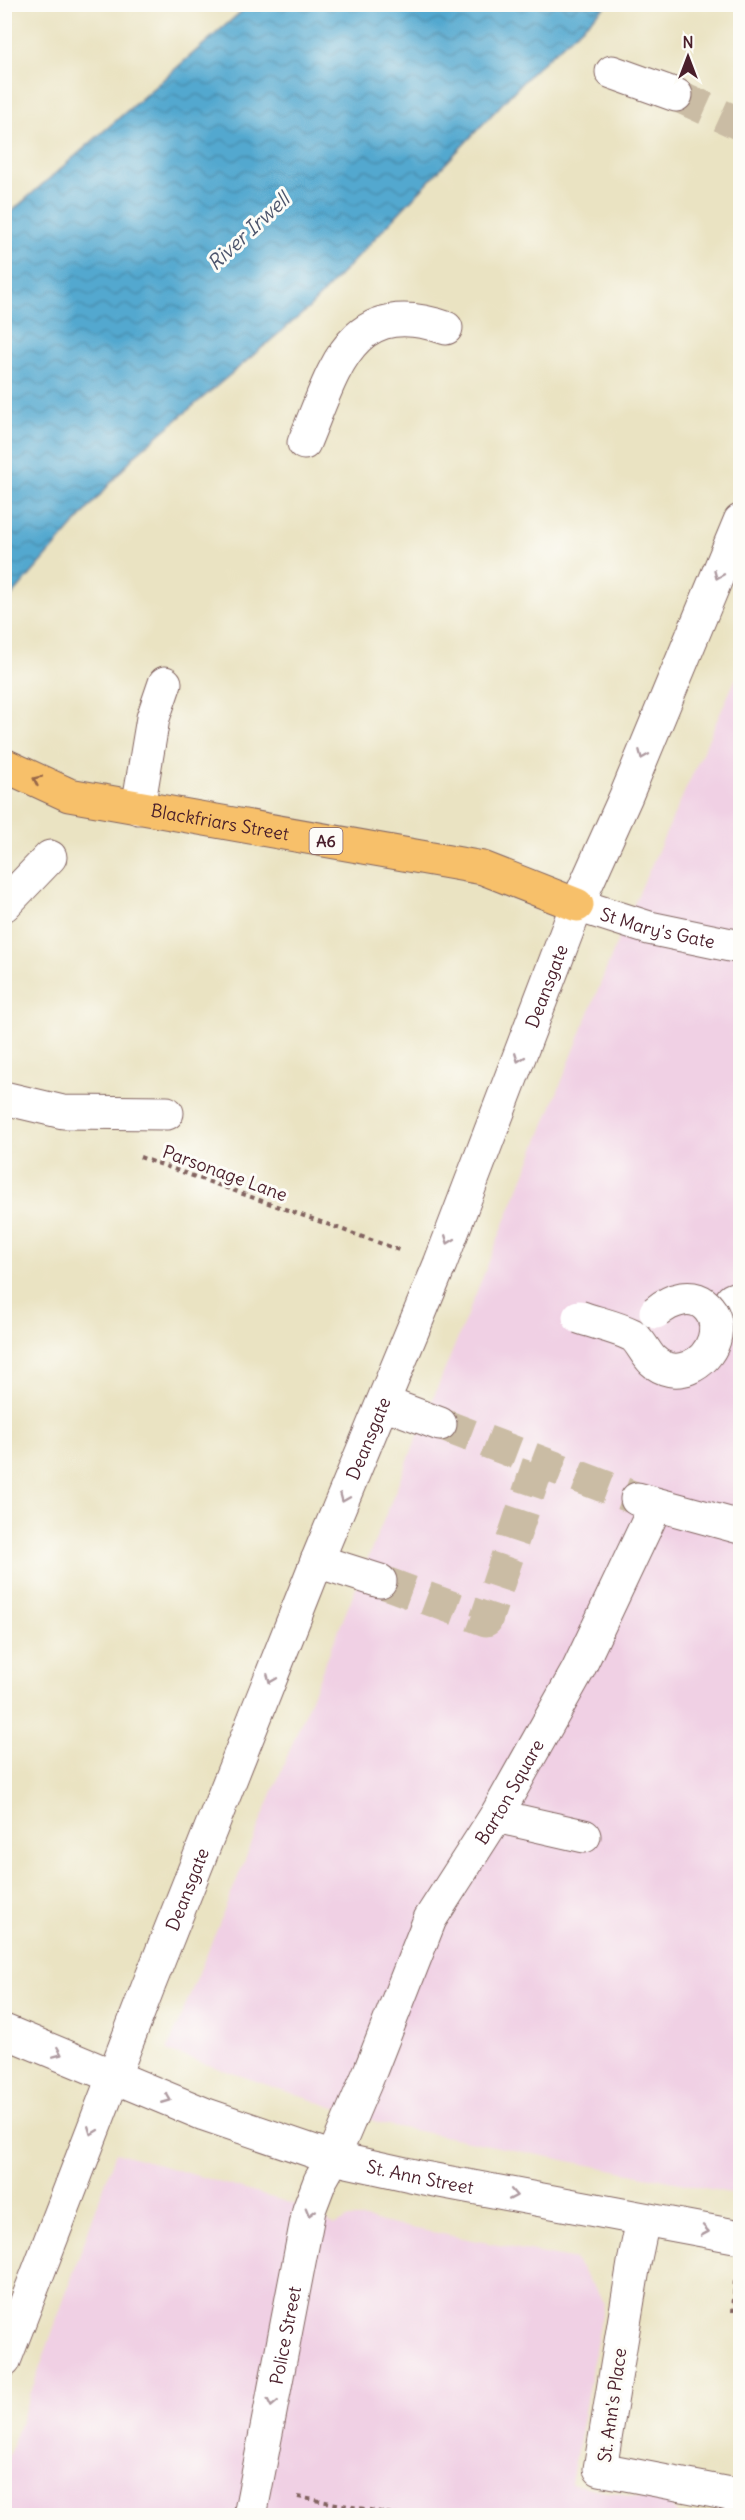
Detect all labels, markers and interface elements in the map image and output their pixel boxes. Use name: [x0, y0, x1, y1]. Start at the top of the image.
north arrow: [658, 27, 718, 87]
text: N: [682, 32, 694, 52]
water label: River Irwell: [202, 185, 296, 275]
one-way arrow: [713, 568, 725, 579]
one-way arrow: [638, 749, 650, 760]
one-way arrow: [32, 776, 43, 788]
street label: Blackfriars Street: [149, 798, 291, 845]
road number: A6: [310, 828, 342, 854]
street label: St Mary's Gate: [598, 902, 717, 953]
street label: Deansgate: [520, 941, 572, 1031]
one-way arrow: [514, 1052, 526, 1063]
street label: Parsonage Lane: [159, 1140, 291, 1206]
one-way arrow: [444, 1234, 456, 1245]
street label: Deansgate: [341, 1393, 395, 1483]
one-way arrow: [339, 1492, 351, 1503]
one-way arrow: [265, 1673, 278, 1684]
street label: Barton Square: [470, 1735, 548, 1848]
street label: Deansgate: [160, 1844, 214, 1934]
one-way arrow: [52, 2046, 63, 2058]
one-way arrow: [161, 2092, 172, 2104]
one-way arrow: [87, 2125, 99, 2136]
street label: St. Ann Street: [365, 2154, 476, 2199]
one-way arrow: [508, 2188, 518, 2201]
one-way arrow: [305, 2206, 317, 2217]
one-way arrow: [700, 2224, 710, 2237]
street label: Police Street: [264, 2284, 306, 2386]
street label: St. Ann's Place: [593, 2346, 631, 2464]
one-way arrow: [266, 2398, 279, 2408]

